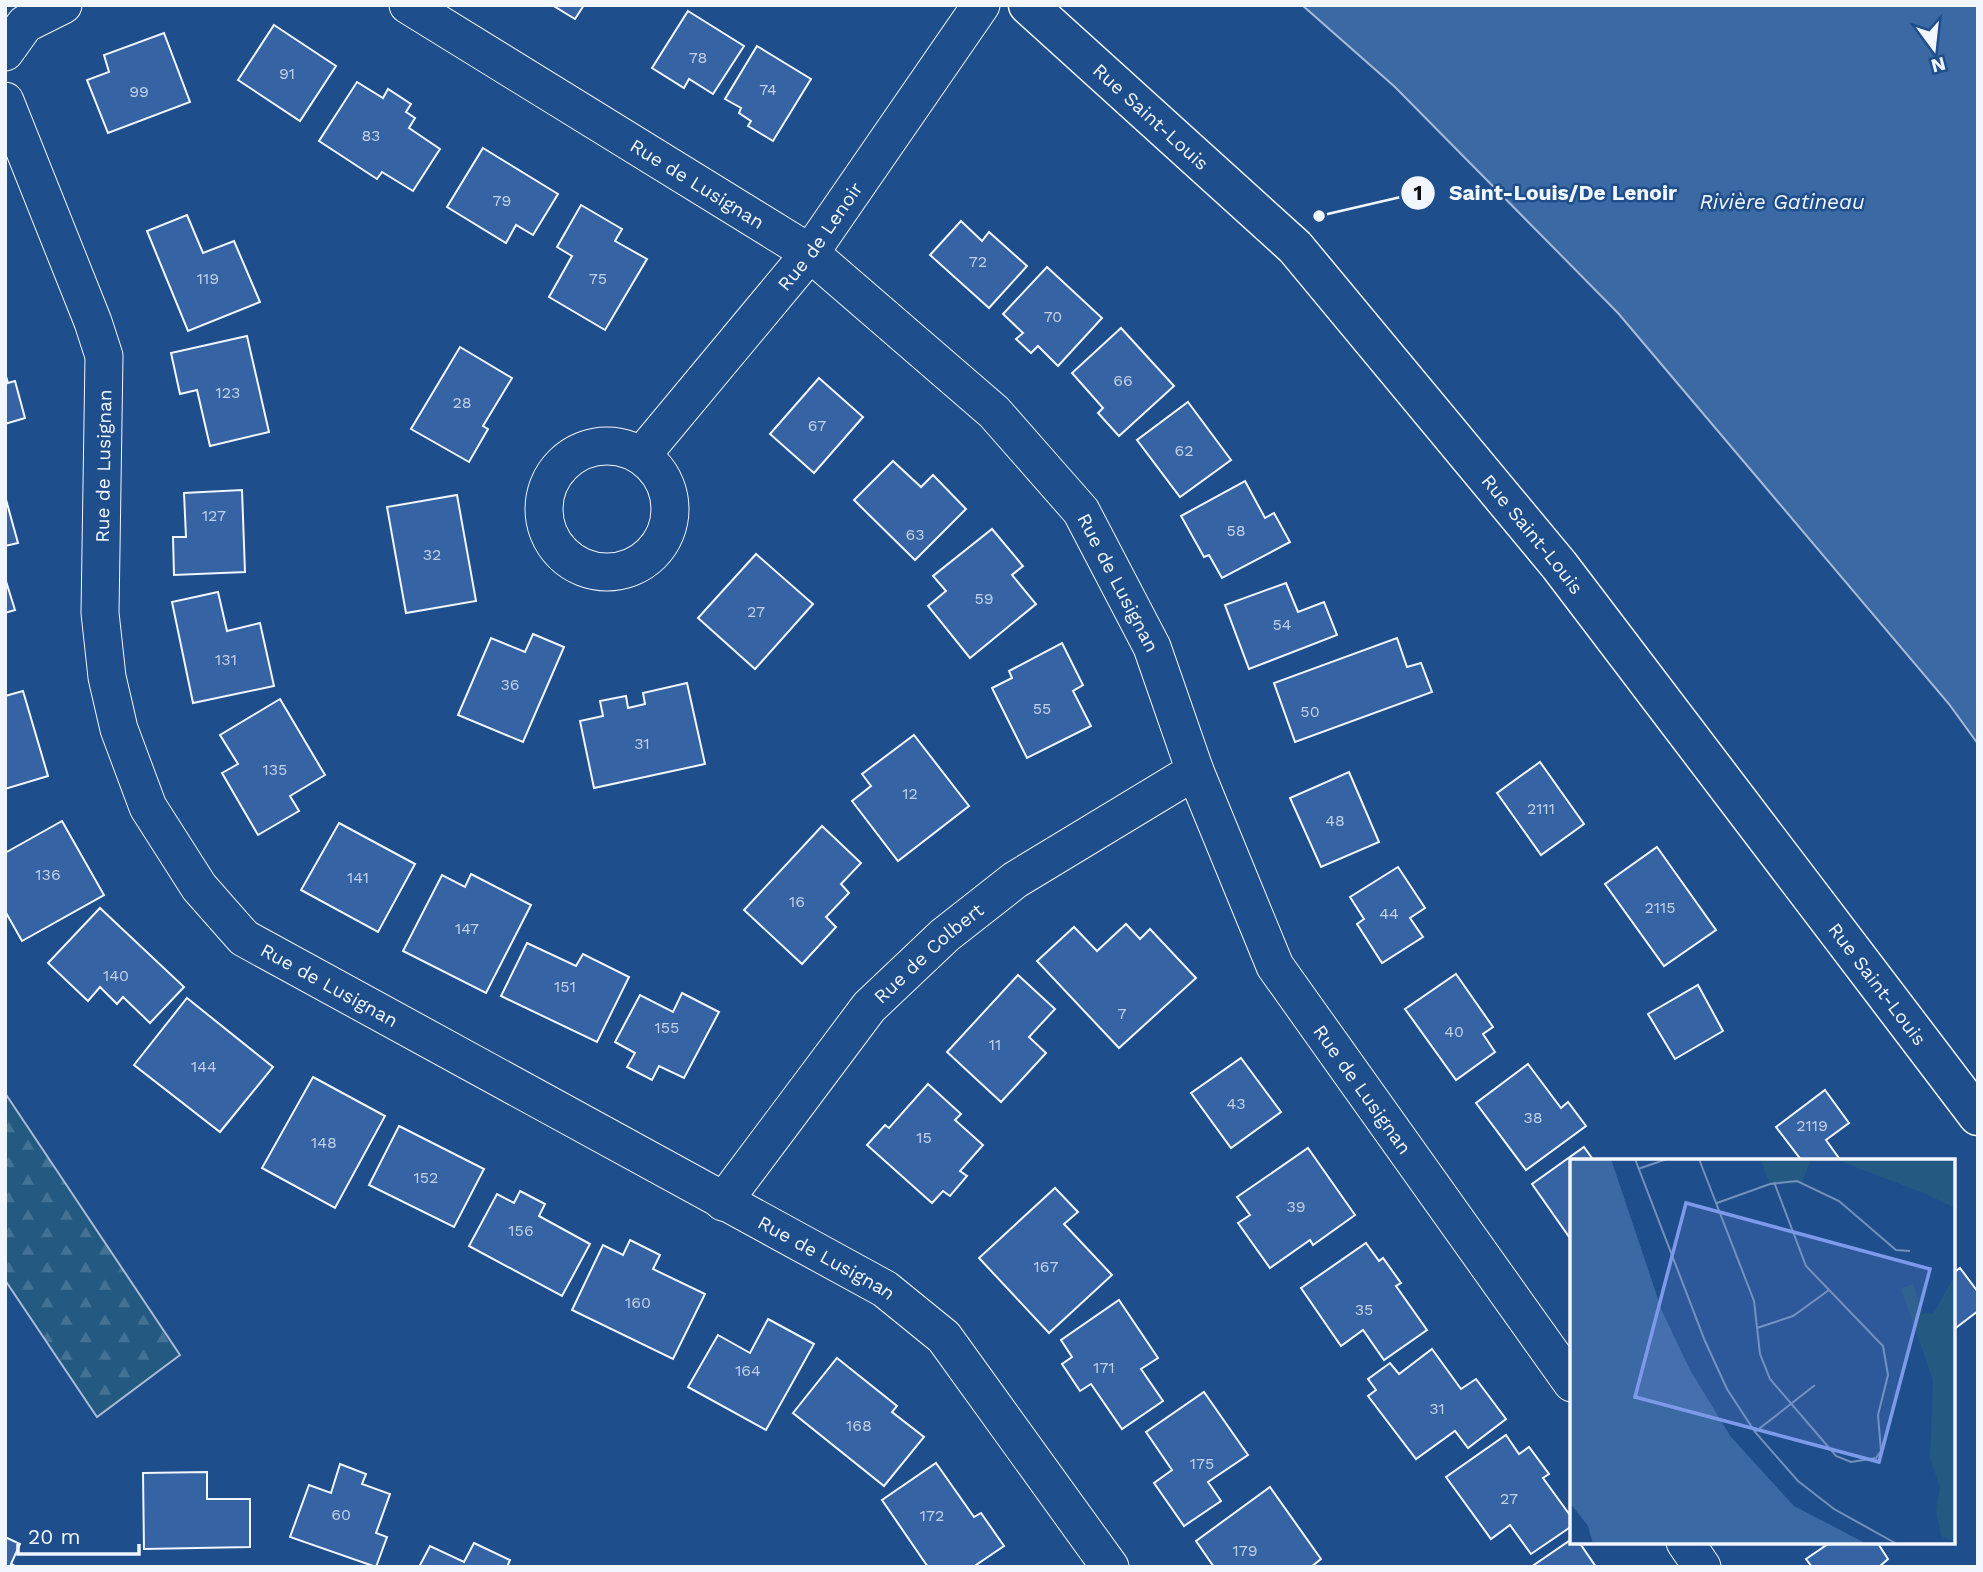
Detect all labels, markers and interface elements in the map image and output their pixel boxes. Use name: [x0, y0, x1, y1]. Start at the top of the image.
north arrow: [1899, 14, 1969, 84]
house number: 78: [689, 48, 707, 67]
text: N: [1928, 52, 1948, 78]
street label: Rue Saint-Louis: [1088, 59, 1213, 175]
house number: 91: [279, 64, 295, 83]
house number: 74: [759, 80, 777, 99]
house number: 99: [129, 82, 149, 101]
house number: 83: [362, 126, 380, 145]
street label: Rue de Lusignan: [626, 134, 768, 234]
callout: Saint-Louis/De Lenoir: [1400, 172, 1691, 214]
street label: Rue de Lenoir: [773, 178, 868, 295]
text: 1: [1413, 180, 1423, 205]
text: Saint-Louis/De Lenoir: [1449, 180, 1677, 205]
water label: Rivière Gatineau: [1700, 189, 1864, 214]
house number: 79: [493, 191, 511, 210]
house number: 72: [969, 252, 987, 271]
house number: 119: [197, 269, 219, 288]
house number: 75: [589, 269, 607, 288]
house number: 70: [1044, 307, 1062, 326]
house number: 66: [1113, 371, 1133, 390]
house number: 123: [216, 383, 240, 402]
street label: Rue de Lusignan: [91, 389, 116, 543]
house number: 28: [452, 393, 472, 412]
house number: 67: [808, 416, 826, 435]
house number: 62: [1174, 441, 1194, 460]
street label: Rue Saint-Louis: [1477, 470, 1588, 599]
house number: 127: [202, 506, 226, 525]
street label: Rue de Lusignan: [1072, 509, 1164, 656]
house number: 58: [1226, 521, 1246, 540]
house number: 63: [905, 525, 925, 544]
house number: 32: [423, 545, 441, 564]
house number: 59: [974, 589, 994, 608]
house number: 27: [747, 602, 765, 621]
house number: 54: [1272, 615, 1292, 634]
house number: 131: [215, 650, 237, 669]
house number: 36: [500, 675, 520, 694]
house number: 55: [1033, 699, 1051, 718]
house number: 50: [1300, 702, 1320, 721]
house number: 31: [634, 734, 650, 753]
house number: 135: [263, 760, 287, 779]
house number: 12: [902, 784, 918, 803]
house number: 2111: [1527, 799, 1555, 818]
house number: 48: [1325, 811, 1345, 830]
house number: 136: [35, 865, 61, 884]
house number: 141: [347, 868, 369, 887]
house number: 16: [789, 892, 805, 911]
street label: Rue de Colbert: [869, 898, 988, 1008]
house number: 2115: [1644, 898, 1676, 917]
house number: 44: [1379, 904, 1399, 923]
street label: Rue Saint-Louis: [1823, 918, 1931, 1050]
house number: 147: [455, 919, 479, 938]
street label: Rue de Lusignan: [256, 938, 402, 1032]
house number: 140: [103, 966, 129, 985]
house number: 151: [554, 977, 576, 996]
house number: 7: [1118, 1004, 1127, 1023]
house number: 155: [655, 1018, 679, 1037]
street label: Rue de Lusignan: [1308, 1020, 1416, 1159]
house number: 40: [1444, 1022, 1464, 1041]
house number: 11: [989, 1035, 1001, 1054]
house number: 144: [191, 1057, 217, 1076]
house number: 43: [1226, 1094, 1246, 1113]
house number: 38: [1523, 1108, 1543, 1127]
house number: 2119: [1796, 1116, 1828, 1135]
house number: 15: [916, 1128, 932, 1147]
house number: 148: [311, 1133, 337, 1152]
inset map: [1570, 1159, 1955, 1544]
house number: 152: [414, 1168, 438, 1187]
house number: 39: [1286, 1197, 1306, 1216]
street label: Rue de Lusignan: [754, 1211, 900, 1305]
house number: 156: [508, 1221, 534, 1240]
house number: 167: [1034, 1257, 1058, 1276]
house number: 160: [625, 1293, 651, 1312]
house number: 35: [1355, 1300, 1373, 1319]
house number: 171: [1093, 1358, 1115, 1377]
house number: 164: [735, 1361, 761, 1380]
house number: 31: [1429, 1399, 1445, 1418]
house number: 168: [846, 1416, 872, 1435]
house number: 175: [1190, 1454, 1214, 1473]
house number: 27: [1500, 1489, 1518, 1508]
house number: 60: [331, 1505, 351, 1524]
house number: 172: [920, 1506, 944, 1525]
scale bar: [18, 1512, 138, 1556]
text: 20 m: [28, 1524, 80, 1549]
house number: 179: [1232, 1541, 1258, 1560]

